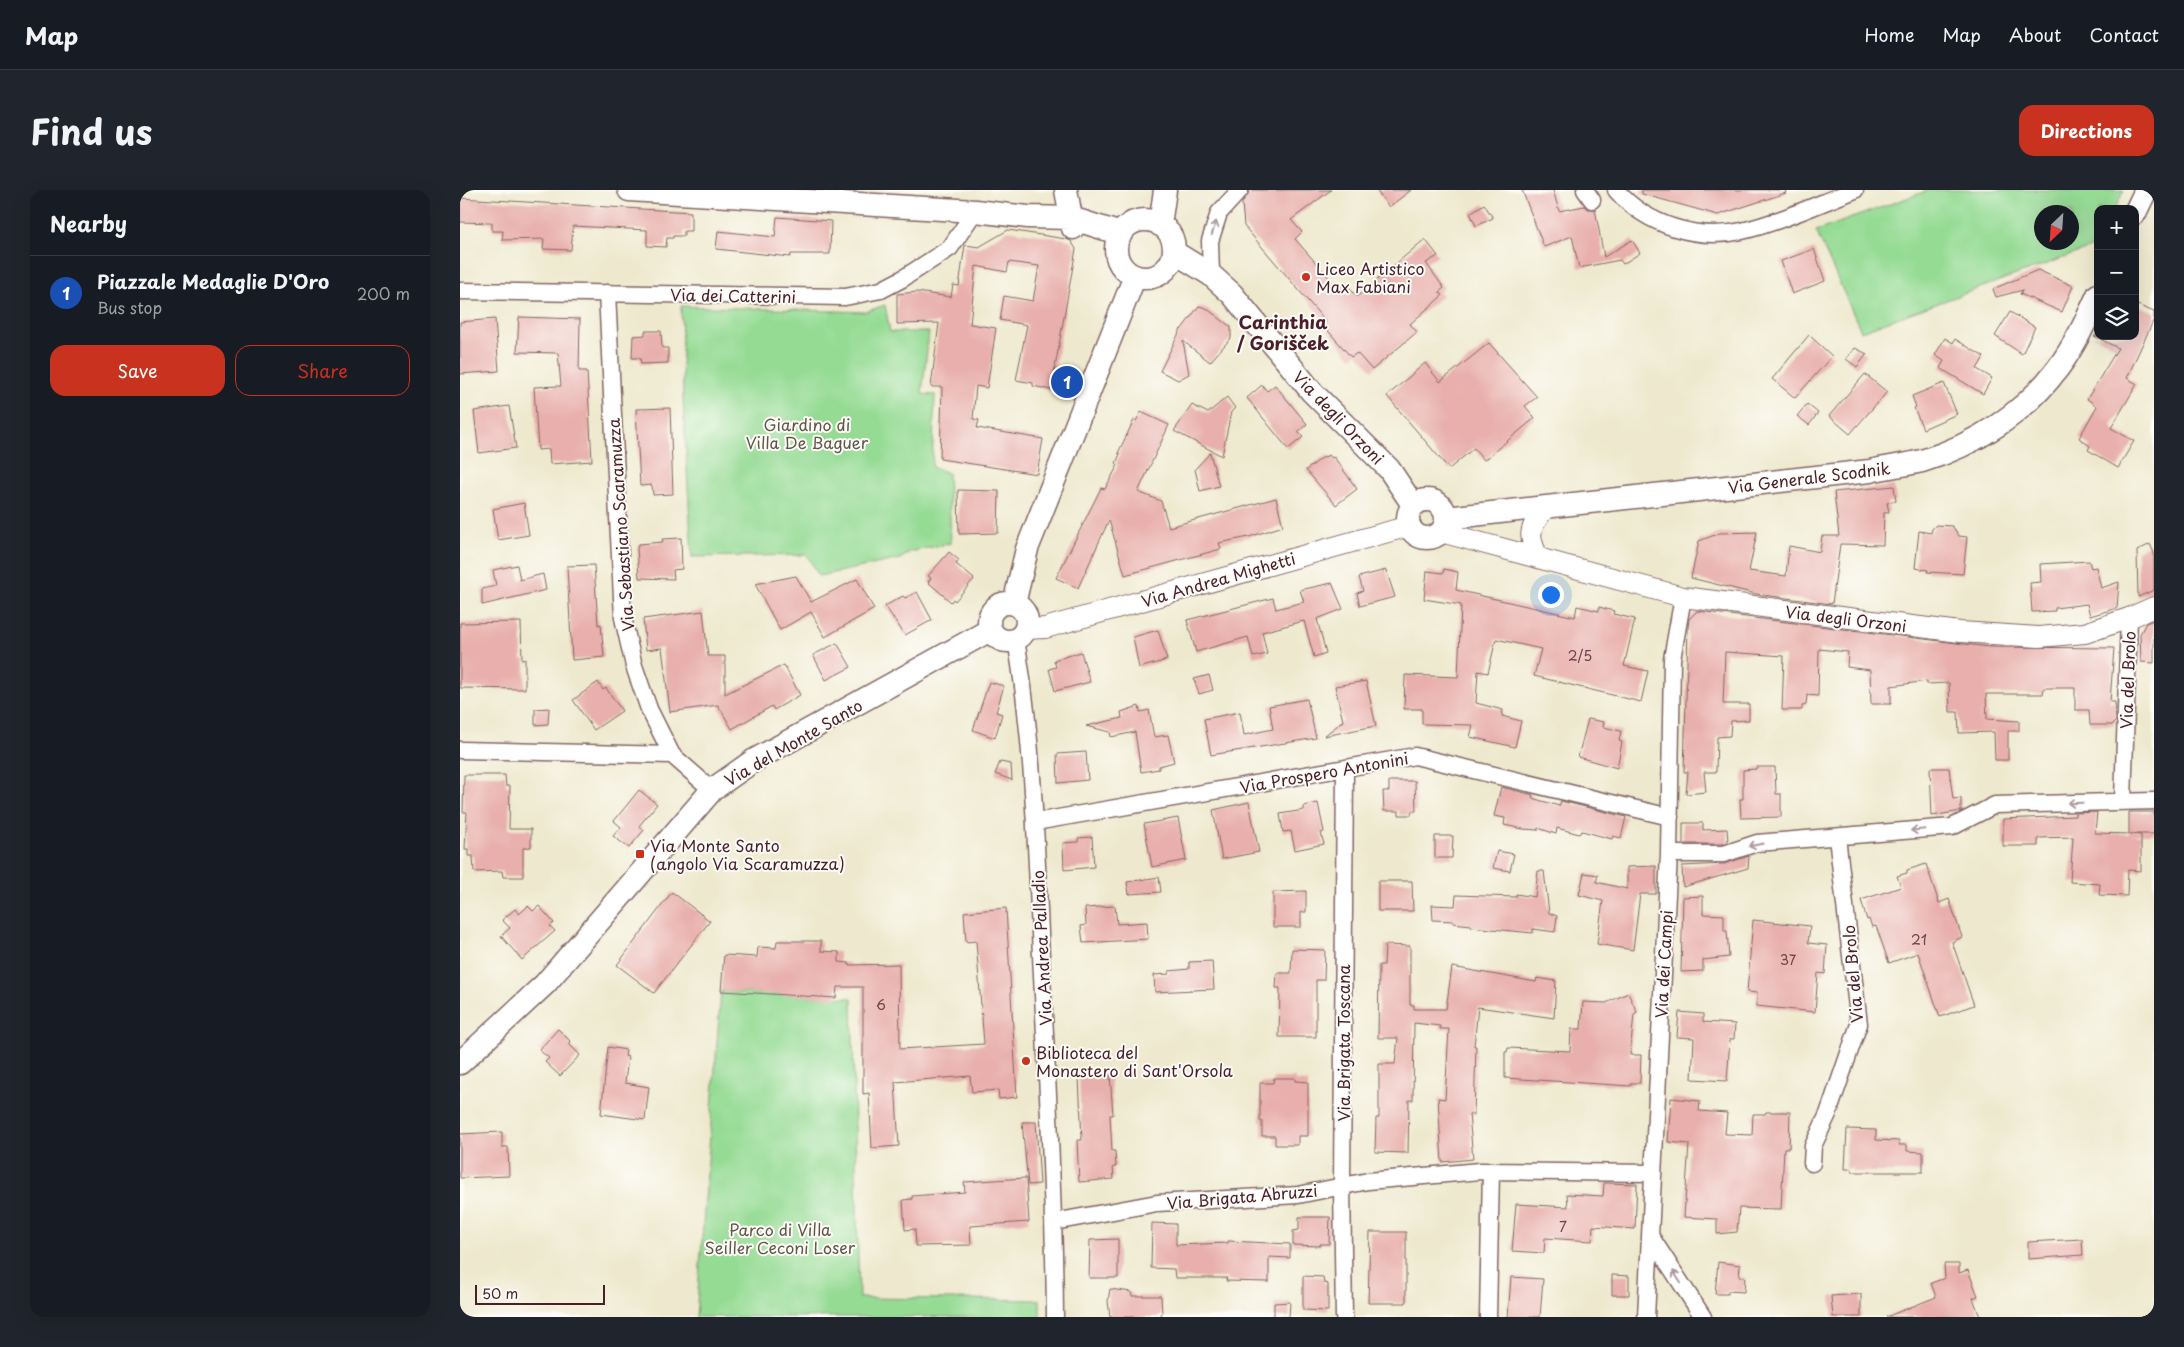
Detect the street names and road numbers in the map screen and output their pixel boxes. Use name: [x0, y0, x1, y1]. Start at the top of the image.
street label: Via dei Catterini: [670, 282, 796, 308]
street label: Via degli Orzoni: [1288, 365, 1390, 469]
street label: Via Sebastiano Scaramuzza: [601, 418, 639, 632]
street label: Via Generale Scodnik: [1726, 455, 1892, 499]
street label: Via Andrea Mighetti: [1138, 546, 1298, 612]
street label: Via degli Orzoni: [1784, 599, 1908, 637]
street label: Via del Brolo: [2113, 630, 2141, 730]
street label: Via del Monte Santo: [720, 693, 867, 791]
street label: Via Prospero Antonini: [1238, 745, 1410, 799]
street label: Via Andrea Palladio: [1025, 870, 1057, 1026]
street label: Via dei Campi: [1648, 909, 1678, 1019]
street label: Via del Brolo: [1836, 924, 1868, 1024]
street label: Via Brigata Toscana: [1331, 964, 1355, 1122]
street label: Via Brigata Abruzzi: [1166, 1177, 1318, 1215]

